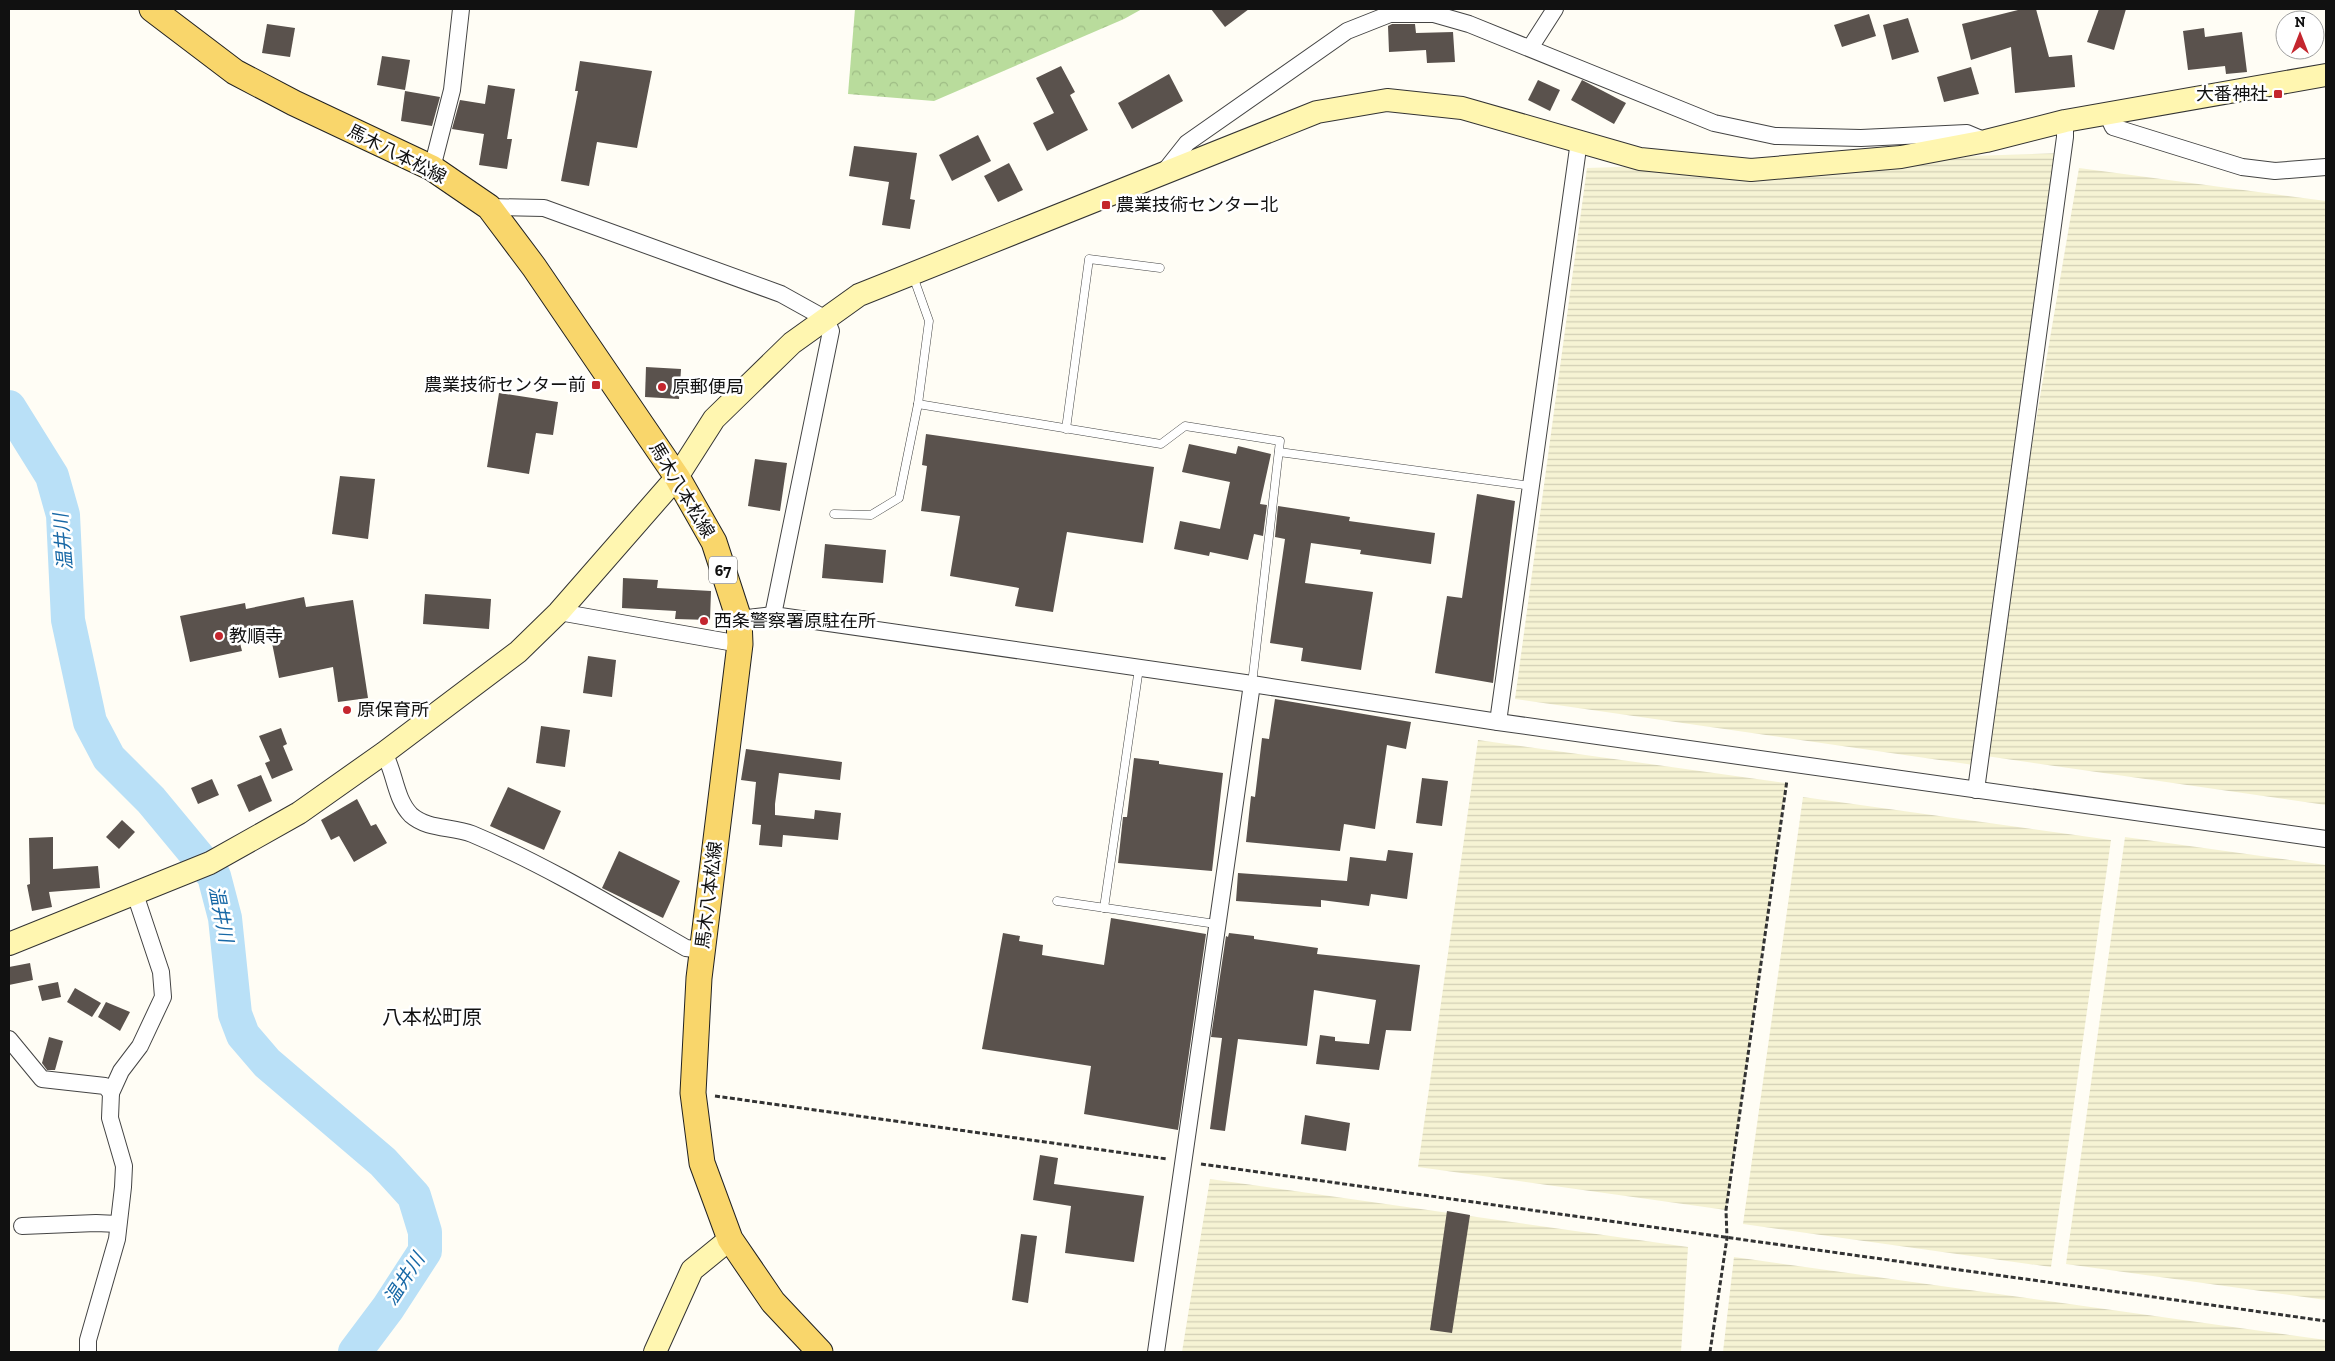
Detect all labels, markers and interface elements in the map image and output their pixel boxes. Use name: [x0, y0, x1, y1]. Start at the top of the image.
north arrow: [2275, 10, 2325, 60]
text: N: [2295, 14, 2306, 31]
place label: 大番神社: [2196, 83, 2268, 105]
marker: 大番神社: [2272, 88, 2284, 100]
street label: 馬木八本松線: [344, 120, 450, 188]
place label: 農業技術センター北: [1116, 194, 1278, 216]
marker: 農業技術センター北: [1100, 199, 1112, 211]
place label: 農業技術センター前: [424, 374, 586, 396]
place label: 原郵便局: [672, 376, 744, 398]
marker: 農業技術センター前: [590, 379, 602, 391]
marker: 原郵便局: [656, 381, 668, 393]
street label: 馬木八本松線: [645, 438, 719, 542]
water label: 温井川: [49, 511, 77, 571]
road number: 67: [709, 556, 737, 584]
place label: 西条警察署原駐在所: [714, 610, 876, 632]
marker: 西条警察署原駐在所: [698, 615, 710, 627]
place label: 教順寺: [229, 625, 283, 647]
marker: 教順寺: [213, 630, 225, 642]
place label: 原保育所: [357, 699, 429, 721]
marker: 原保育所: [341, 704, 353, 716]
street label: 馬木八本松線: [692, 840, 726, 950]
water label: 温井川: [204, 884, 238, 946]
district label: 八本松町原: [382, 1005, 482, 1029]
water label: 温井川: [379, 1247, 430, 1309]

